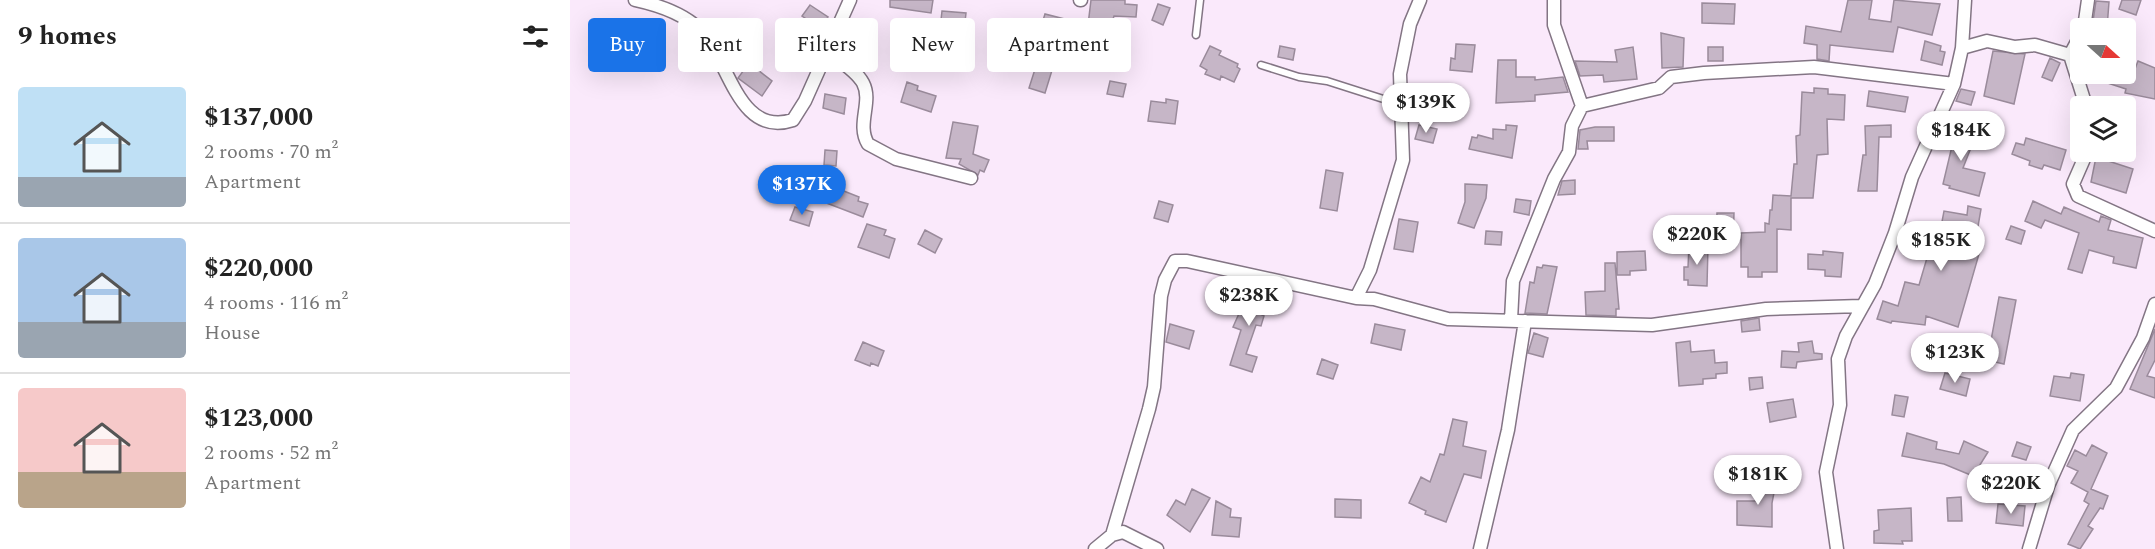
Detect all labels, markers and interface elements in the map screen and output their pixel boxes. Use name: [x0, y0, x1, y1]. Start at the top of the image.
text: 9 homes: [18, 16, 117, 56]
chip: Buy: [588, 18, 666, 72]
chip: Rent: [678, 18, 763, 72]
chip: Filters: [775, 18, 878, 72]
chip: New: [890, 18, 975, 72]
chip: Apartment: [987, 18, 1131, 72]
north arrow: [2070, 18, 2136, 84]
map controls: [2070, 18, 2136, 162]
icon: filters: [519, 20, 552, 53]
pin: $139K: [1384, 83, 1468, 134]
text: $139K: [1396, 87, 1456, 117]
button: layers: [2070, 96, 2136, 162]
text: $137,000: [204, 97, 313, 137]
icon: home: [66, 111, 138, 183]
pin: $184K: [1919, 111, 2003, 162]
text: $184K: [1931, 115, 1991, 145]
text: 2 rooms · 70 m²: [204, 137, 338, 167]
pin: $137K: [760, 165, 844, 216]
text: Apartment: [204, 167, 301, 197]
text: $137K: [772, 169, 832, 199]
pin: $220K: [1655, 215, 1739, 266]
text: $220K: [1667, 219, 1727, 249]
pin: $185K: [1899, 221, 1983, 272]
text: $185K: [1911, 225, 1971, 255]
text: $220,000: [204, 248, 313, 288]
icon: home: [66, 262, 138, 334]
pin: $238K: [1207, 276, 1291, 327]
text: $238K: [1219, 280, 1279, 310]
text: 4 rooms · 116 m²: [204, 288, 348, 318]
text: House: [204, 318, 261, 348]
pin: $123K: [1913, 333, 1997, 384]
text: $123K: [1925, 337, 1985, 367]
text: $123,000: [204, 398, 313, 438]
icon: home: [66, 412, 138, 484]
text: 2 rooms · 52 m²: [204, 438, 338, 468]
pin: $181K: [1716, 455, 1800, 506]
text: $181K: [1728, 459, 1788, 489]
pin: $220K: [1969, 464, 2053, 515]
text: Apartment: [204, 468, 301, 498]
text: $220K: [1981, 468, 2041, 498]

